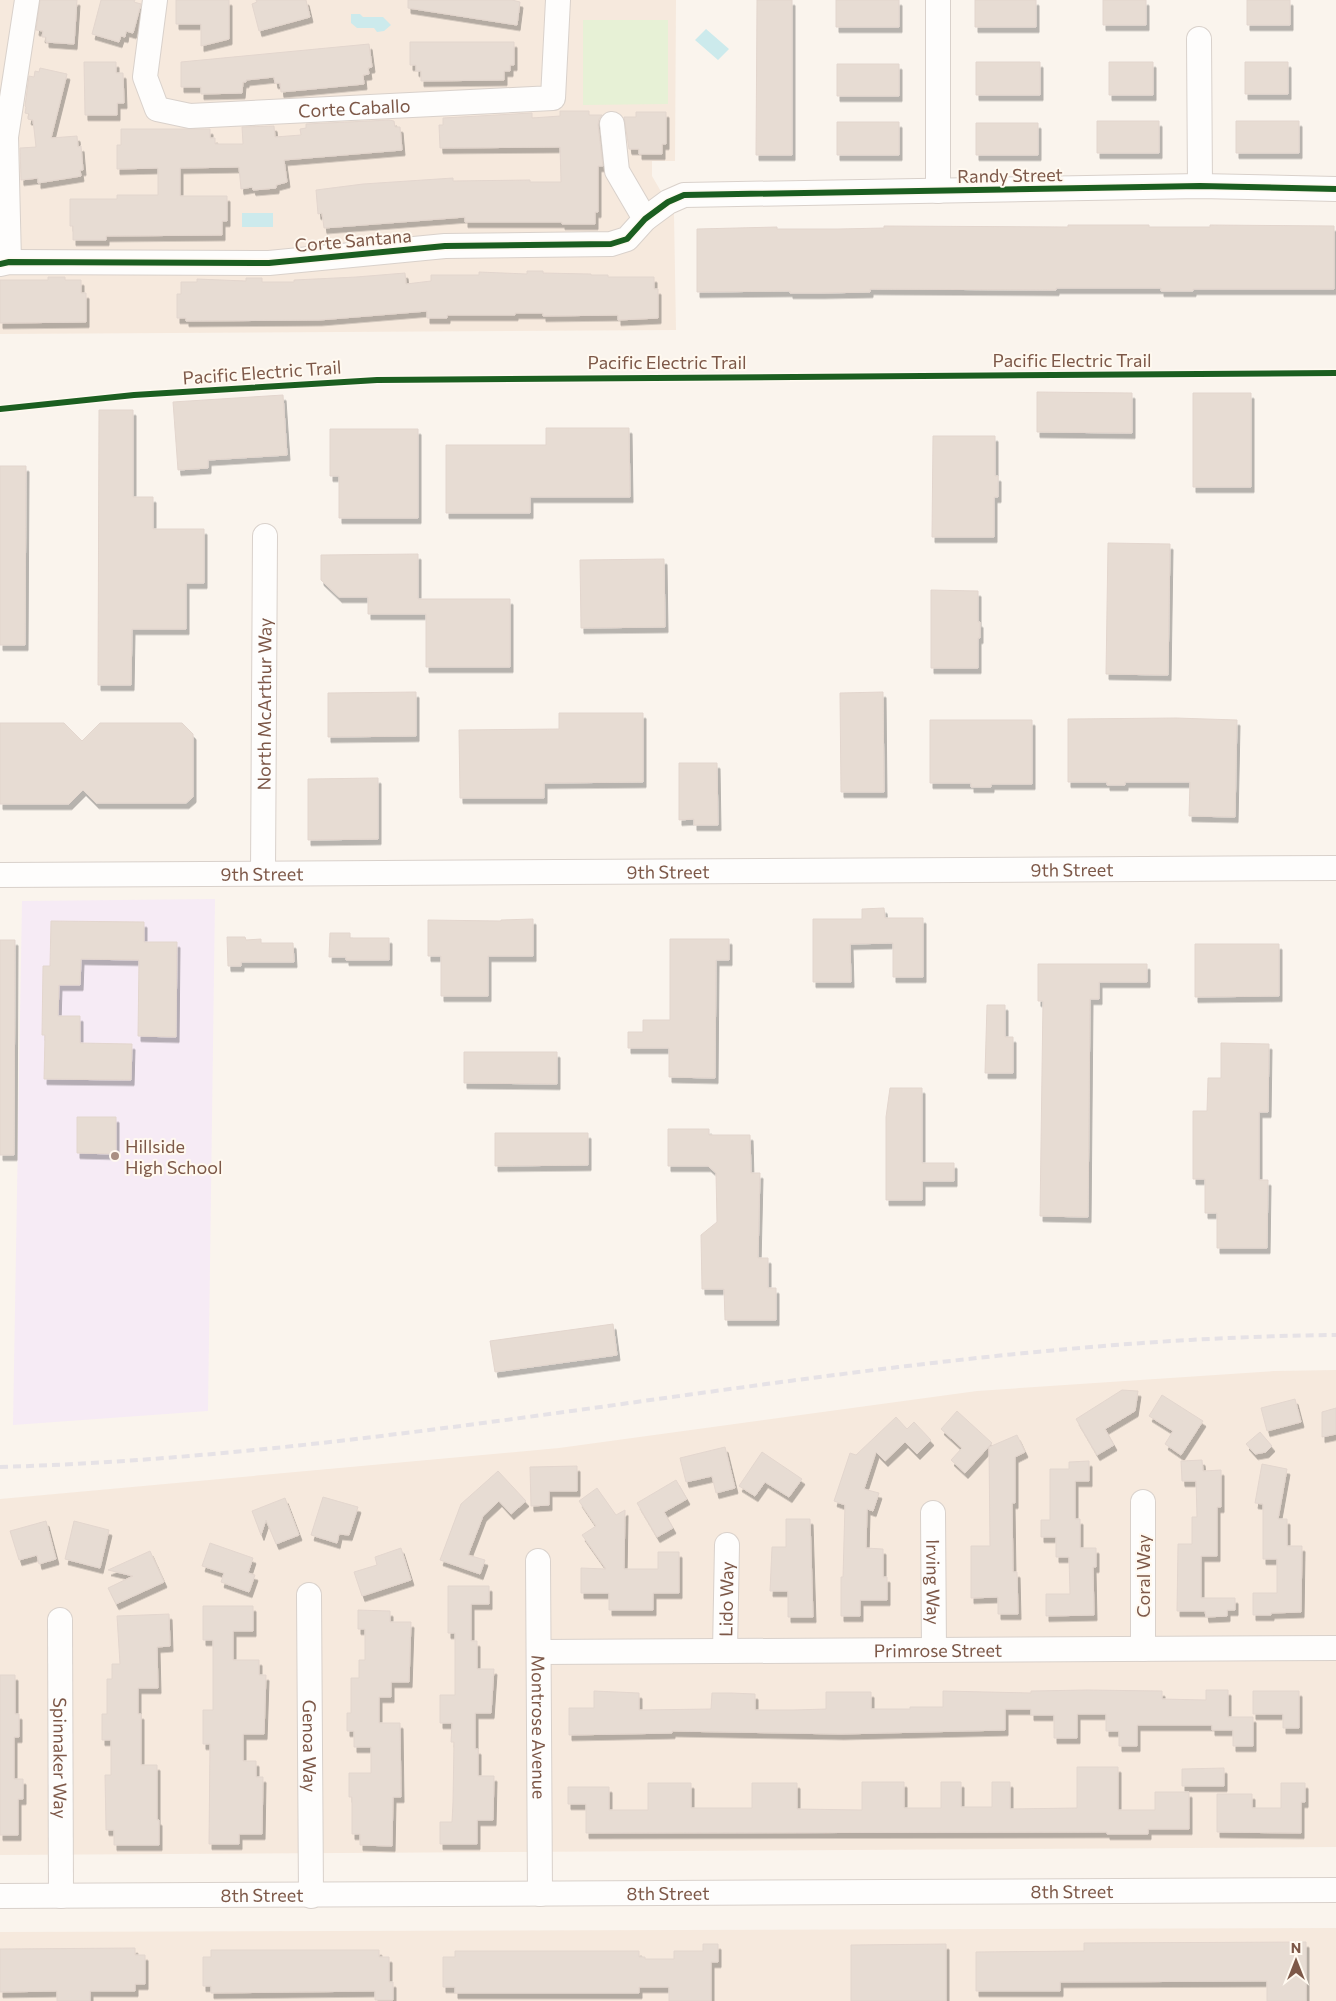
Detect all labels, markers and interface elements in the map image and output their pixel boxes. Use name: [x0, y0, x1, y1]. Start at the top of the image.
street label: Corte Caballo: [298, 94, 411, 122]
street label: Randy Street: [957, 163, 1063, 187]
street label: Corte Santana: [294, 224, 412, 256]
street label: Pacific Electric Trail: [992, 349, 1152, 371]
street label: Pacific Electric Trail: [587, 351, 747, 373]
street label: Pacific Electric Trail: [182, 355, 342, 389]
street label: North McArthur Way: [252, 618, 276, 790]
street label: 9th Street: [1030, 858, 1114, 881]
street label: 9th Street: [626, 860, 710, 883]
street label: 9th Street: [220, 862, 304, 885]
place label: Hillside High School: [125, 1135, 223, 1178]
marker: Hillside High School: [109, 1150, 121, 1162]
street label: Coral Way: [1132, 1534, 1154, 1618]
street label: Irving Way: [922, 1539, 945, 1625]
street label: Lido Way: [714, 1561, 738, 1637]
street label: Primrose Street: [874, 1639, 1002, 1661]
street label: Montrose Avenue: [528, 1655, 550, 1799]
street label: Spinnaker Way: [49, 1697, 72, 1819]
street label: Genoa Way: [299, 1700, 321, 1792]
street label: 8th Street: [1030, 1880, 1114, 1902]
street label: 8th Street: [626, 1882, 710, 1904]
street label: 8th Street: [220, 1884, 304, 1906]
north arrow: [1271, 1936, 1321, 1986]
text: N: [1291, 1939, 1301, 1956]

